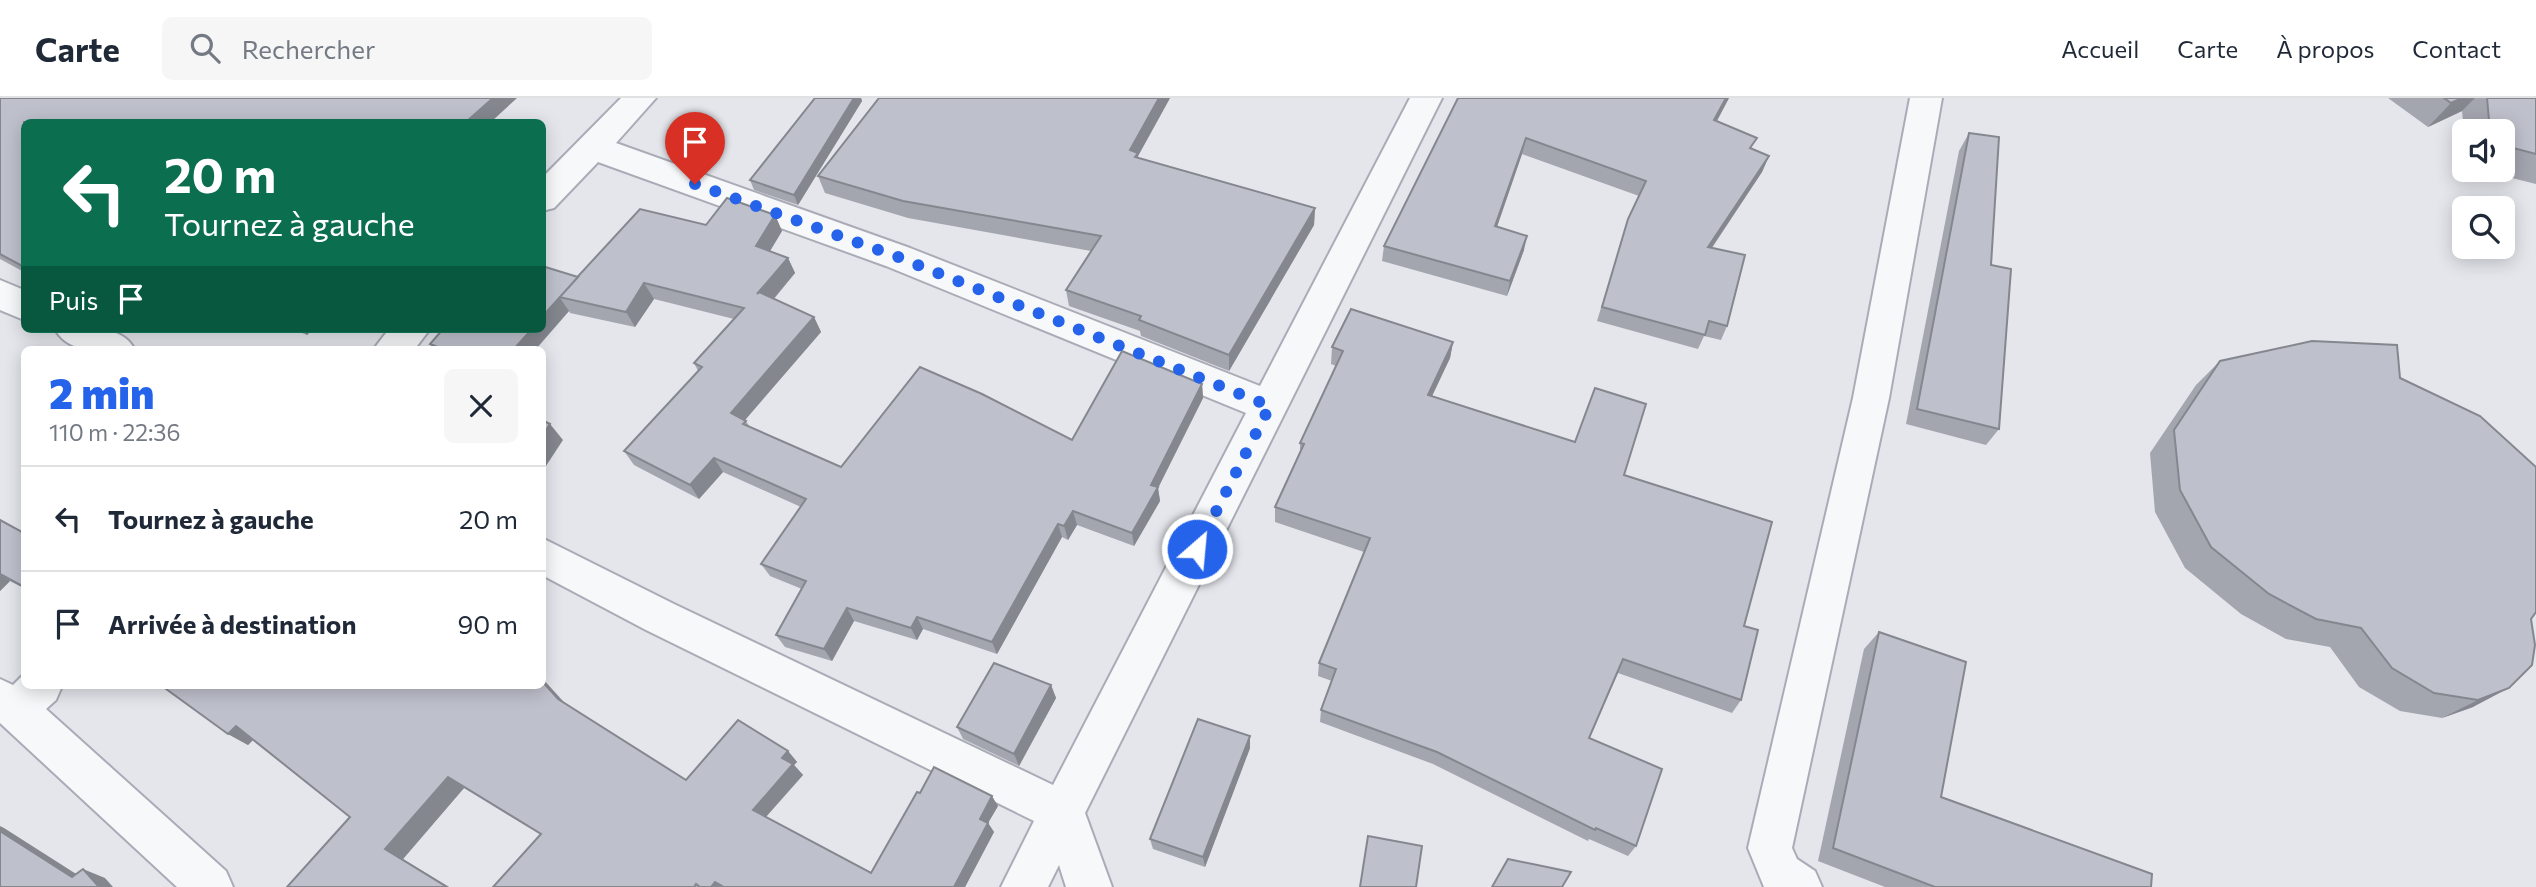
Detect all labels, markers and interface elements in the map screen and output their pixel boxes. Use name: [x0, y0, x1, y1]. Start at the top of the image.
search box: [162, 17, 652, 80]
text: Carte: [35, 28, 120, 69]
icon: search: [186, 29, 224, 67]
text: Rechercher: [242, 33, 375, 64]
text: Accueil: [2061, 34, 2139, 63]
text: Carte: [2177, 34, 2238, 63]
text: À propos: [2276, 34, 2374, 63]
text: Contact: [2412, 34, 2501, 63]
pin: [665, 112, 725, 184]
map controls: [2452, 119, 2515, 259]
button: sound: [2452, 119, 2515, 182]
icon: arrive: [676, 123, 714, 161]
text: 20 m: [164, 143, 276, 203]
icon: left: [49, 147, 140, 238]
button: search: [2452, 196, 2515, 259]
text: Tournez à gauche: [164, 203, 415, 243]
icon: arrive: [112, 280, 150, 318]
text: Puis: [49, 284, 98, 315]
text: 2 min: [49, 366, 155, 418]
button: close: [444, 369, 518, 443]
text: 110 m · 22:36: [49, 418, 180, 446]
icon: left: [49, 500, 87, 538]
text: Tournez à gauche: [108, 503, 314, 534]
text: 20 m: [459, 503, 518, 534]
position arrow: [1160, 512, 1234, 586]
icon: arrive: [49, 605, 87, 643]
text: Arrivée à destination: [108, 608, 356, 639]
text: 90 m: [458, 608, 518, 639]

